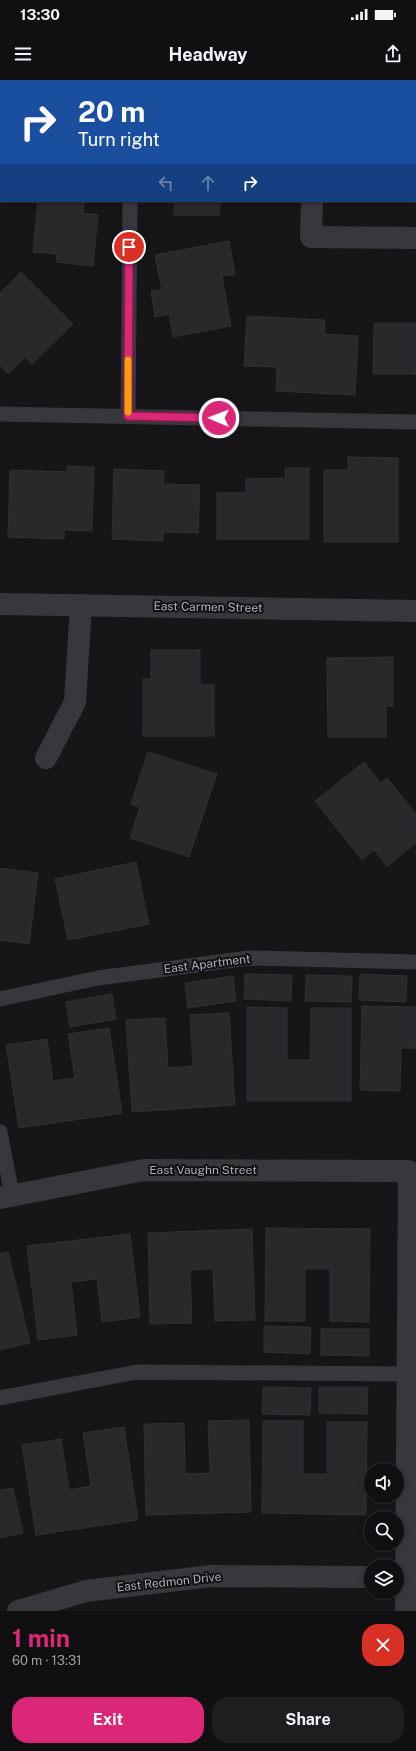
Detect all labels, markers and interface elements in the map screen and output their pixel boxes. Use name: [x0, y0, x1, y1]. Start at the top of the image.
text: 13:30: [20, 6, 60, 23]
icon: menu: [12, 43, 34, 65]
icon: share: [382, 43, 404, 65]
text: Headway: [169, 44, 247, 65]
text: 20 m: [78, 95, 145, 128]
icon: right: [12, 96, 64, 148]
text: Turn right: [78, 129, 160, 150]
icon: left: [155, 172, 177, 194]
icon: ahead: [197, 172, 219, 194]
icon: right: [239, 172, 261, 194]
pin: [112, 230, 146, 264]
icon: arrive: [118, 236, 140, 258]
position arrow: [198, 397, 240, 439]
street label: East Carmen Street: [153, 599, 263, 615]
street label: East Apartment: [163, 952, 252, 976]
street label: East Vaughn Street: [149, 1163, 257, 1177]
map controls: [364, 1463, 404, 1599]
button: sound: [364, 1463, 404, 1503]
button: search: [364, 1511, 404, 1551]
button: layers: [364, 1559, 404, 1599]
street label: East Redmon Drive: [116, 1570, 222, 1594]
text: 1 min: [12, 1624, 70, 1652]
button: close: [362, 1624, 404, 1666]
text: 60 m · 13:31: [12, 1653, 81, 1668]
button: Exit: [12, 1697, 204, 1743]
button: Share: [212, 1697, 404, 1743]

